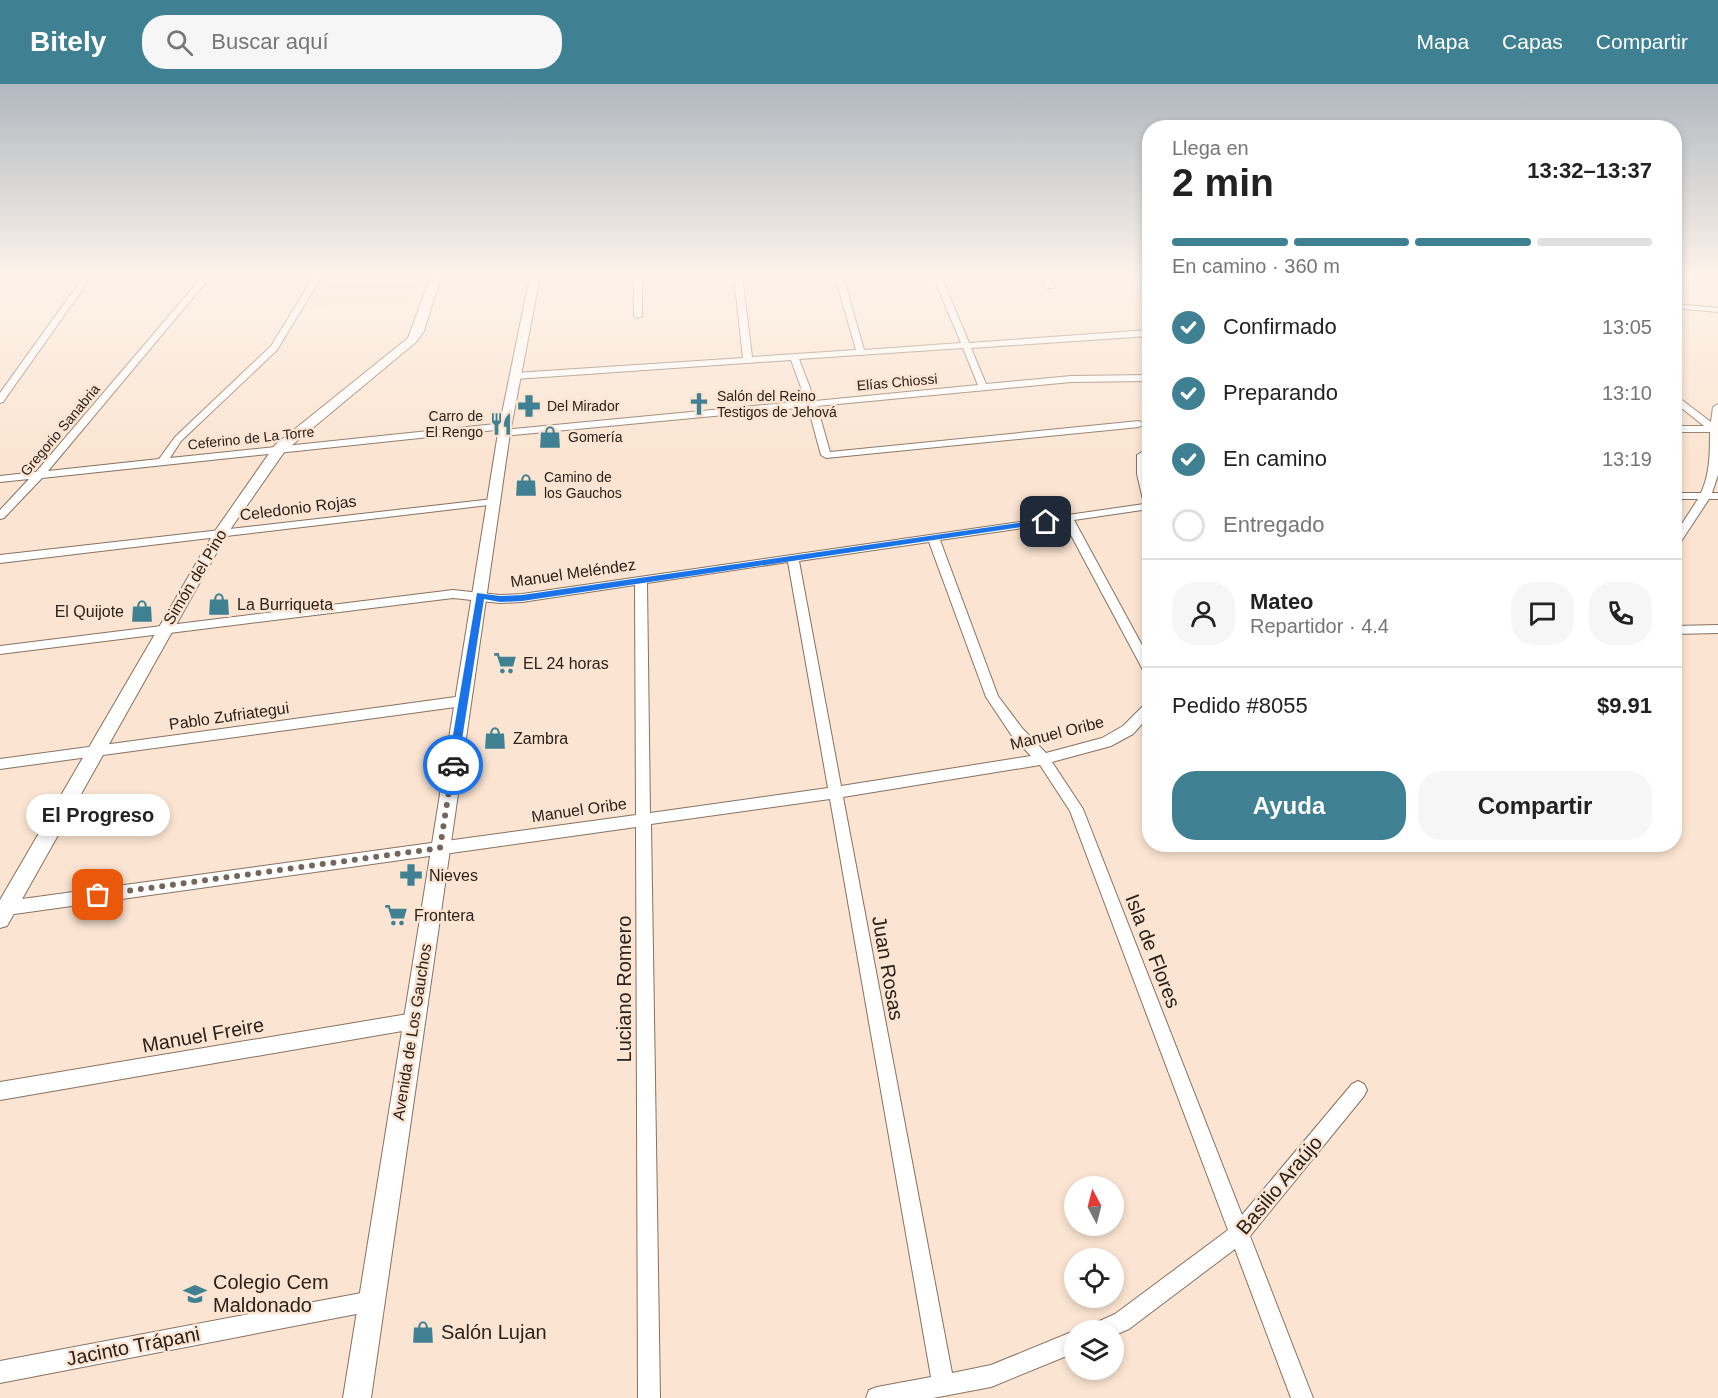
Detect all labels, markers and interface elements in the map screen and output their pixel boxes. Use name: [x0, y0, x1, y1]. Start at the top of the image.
search box: [142, 15, 562, 69]
text: Bitely: [30, 26, 106, 57]
icon: search: [163, 26, 196, 59]
text: Buscar aquí: [211, 29, 329, 54]
text: Mapa: [1417, 30, 1469, 53]
text: Capas: [1502, 30, 1563, 53]
text: Compartir: [1596, 30, 1688, 53]
text: Llega en: [1172, 137, 1249, 159]
text: 13:32–13:37: [1527, 158, 1652, 183]
text: 2 min: [1172, 161, 1274, 204]
text: En camino · 360 m: [1172, 255, 1340, 277]
icon: check: [1172, 311, 1205, 344]
text: Confirmado: [1223, 314, 1337, 339]
text: 13:05: [1602, 316, 1652, 338]
street label: Elías Chiossi: [856, 371, 938, 393]
icon: check: [1172, 377, 1205, 410]
text: Preparando: [1223, 380, 1338, 405]
street label: Gregorio Sanabria: [17, 381, 103, 479]
text: 13:10: [1602, 382, 1652, 404]
place label: Salón del Reino Testigos de Jehová: [717, 388, 837, 420]
church icon: Salón del Reino Testigos de Jehová: [686, 391, 712, 417]
pharmacy icon: Del Mirador: [516, 393, 542, 419]
place label: Del Mirador: [547, 398, 620, 414]
place label: Carro de El Rengo: [425, 408, 483, 440]
restaurant icon: Carro de El Rengo: [488, 411, 514, 437]
street label: Ceferino de La Torre: [187, 423, 315, 453]
shop icon: Gomería: [537, 424, 563, 450]
place label: Gomería: [568, 429, 623, 445]
icon: check: [1172, 443, 1205, 476]
text: En camino: [1223, 446, 1327, 471]
text: 13:19: [1602, 448, 1652, 470]
place label: Camino de los Gauchos: [544, 469, 622, 501]
shop icon: Camino de los Gauchos: [513, 472, 539, 498]
street label: Celedonio Rojas: [239, 492, 357, 524]
pin: [1020, 496, 1071, 547]
icon: home: [1029, 505, 1062, 538]
text: Entregado: [1223, 512, 1325, 537]
street label: Simón del Pino: [160, 526, 230, 628]
street label: Manuel Meléndez: [509, 556, 637, 590]
button: person: [1172, 582, 1235, 645]
button: chat: [1511, 582, 1574, 645]
button: phone: [1589, 582, 1652, 645]
text: Mateo: [1250, 589, 1314, 614]
shop icon: La Burriqueta: [206, 591, 232, 617]
place label: La Burriqueta: [237, 596, 333, 613]
shop icon: El Quijote: [129, 598, 155, 624]
place label: El Quijote: [55, 603, 124, 620]
text: Repartidor · 4.4: [1250, 615, 1389, 637]
supermarket icon: EL 24 horas: [492, 650, 518, 676]
place label: EL 24 horas: [523, 655, 609, 672]
text: Pedido #8055: [1172, 693, 1308, 718]
text: $9.91: [1597, 693, 1652, 718]
street label: Pablo Zufriategui: [168, 699, 290, 733]
street label: Manuel Oribe: [1008, 713, 1106, 753]
shop icon: Zambra: [482, 725, 508, 751]
place label: Zambra: [513, 730, 568, 747]
courier: [423, 735, 483, 795]
icon: car: [437, 749, 470, 782]
button: Ayuda: [1172, 771, 1406, 840]
button: Compartir: [1418, 771, 1652, 840]
callout: El Progreso: [26, 793, 170, 835]
street label: Manuel Oribe: [530, 795, 628, 825]
text: El Progreso: [42, 804, 154, 826]
pharmacy icon: Nieves: [398, 862, 424, 888]
place label: Nieves: [429, 867, 478, 884]
pin: [72, 869, 123, 920]
icon: bag: [81, 878, 114, 911]
street label: Isla de Flores: [1121, 891, 1185, 1011]
supermarket icon: Frontera: [383, 902, 409, 928]
place label: Frontera: [414, 907, 475, 924]
street label: Juan Rosas: [868, 914, 908, 1022]
street label: Luciano Romero: [613, 916, 635, 1062]
street label: Avenida de Los Gauchos: [390, 943, 434, 1121]
street label: Manuel Freire: [140, 1013, 266, 1057]
street label: Basilio Araújo: [1232, 1132, 1326, 1238]
north arrow: [1064, 1176, 1124, 1236]
map controls: [1064, 1176, 1124, 1380]
button: locate: [1064, 1248, 1124, 1308]
place label: Colegio Cem Maldonado: [213, 1271, 329, 1316]
school or university icon: Colegio Cem Maldonado: [182, 1281, 208, 1307]
shop icon: Salón Lujan: [410, 1319, 436, 1345]
button: layers: [1064, 1320, 1124, 1380]
place label: Salón Lujan: [441, 1321, 547, 1343]
street label: Jacinto Trápani: [64, 1322, 202, 1370]

